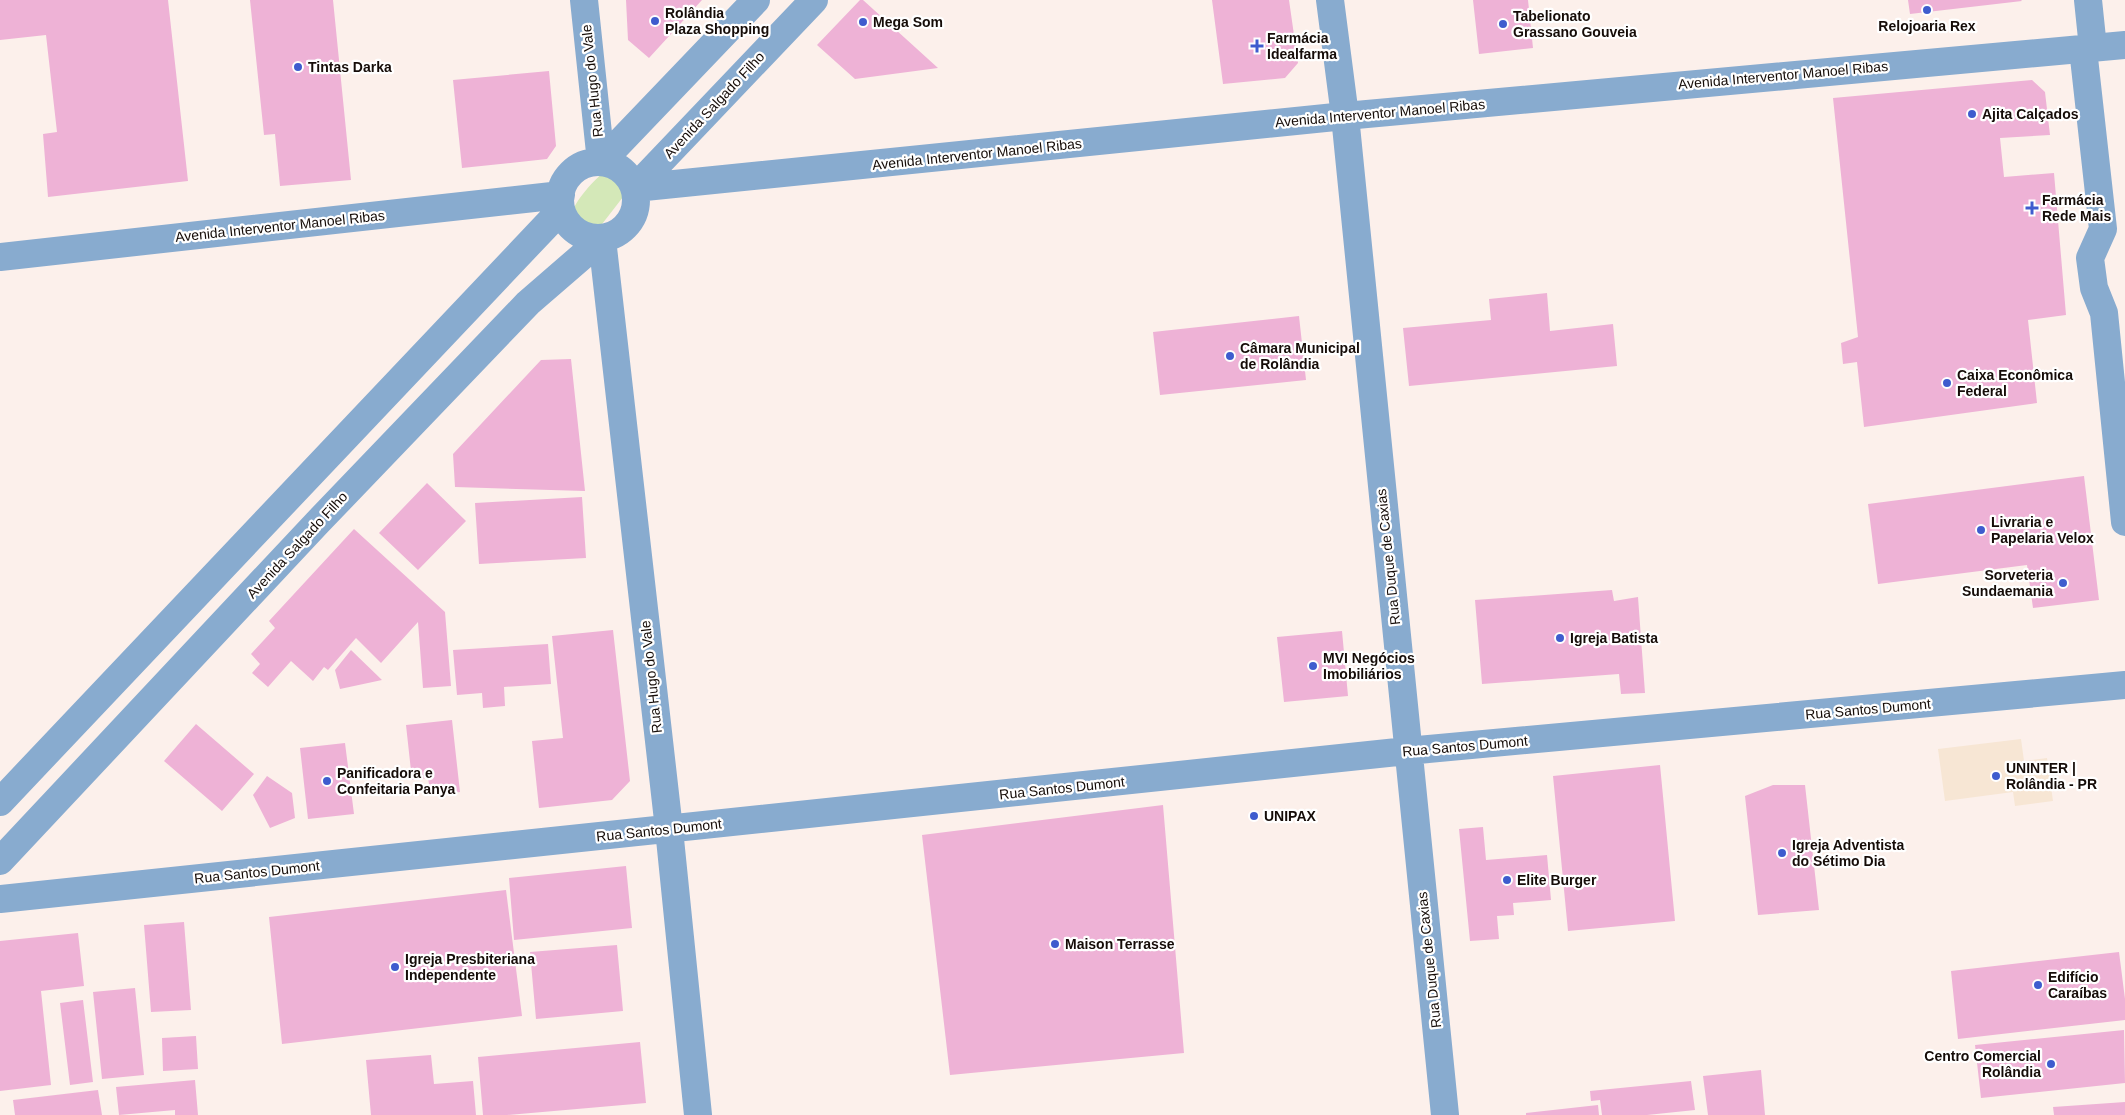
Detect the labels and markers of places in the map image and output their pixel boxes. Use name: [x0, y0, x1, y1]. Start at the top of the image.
marker: Relojoaria Rex: [1921, 4, 1933, 16]
place label: Rolândia Plaza Shopping: [665, 5, 769, 37]
place label: Tabelionato Grassano Gouveia: [1513, 8, 1637, 40]
place label: Mega Som: [873, 14, 943, 30]
marker: Rolândia Plaza Shopping: [649, 15, 661, 27]
marker: Mega Som: [857, 16, 869, 28]
marker: Tabelionato Grassano Gouveia: [1497, 18, 1509, 30]
place label: Relojoaria Rex: [1878, 18, 1976, 34]
place label: Farmácia Idealfarma: [1267, 30, 1337, 62]
marker: Farmácia Idealfarma: [1251, 40, 1263, 52]
place label: Tintas Darka: [308, 59, 392, 75]
marker: Tintas Darka: [292, 61, 304, 73]
place label: Ajita Calçados: [1982, 106, 2079, 122]
marker: Ajita Calçados: [1966, 108, 1978, 120]
place label: Farmácia Rede Mais: [2042, 192, 2111, 224]
marker: Farmácia Rede Mais: [2026, 202, 2038, 214]
place label: Câmara Municipal de Rolândia: [1240, 340, 1360, 372]
marker: Câmara Municipal de Rolândia: [1224, 350, 1236, 362]
place label: Caixa Econômica Federal: [1957, 367, 2073, 399]
marker: Caixa Econômica Federal: [1941, 377, 1953, 389]
place label: Livraria e Papelaria Velox: [1991, 514, 2094, 546]
marker: Livraria e Papelaria Velox: [1975, 524, 1987, 536]
place label: Sorveteria Sundaemania: [1962, 567, 2053, 599]
marker: Sorveteria Sundaemania: [2057, 577, 2069, 589]
place label: Igreja Batista: [1570, 630, 1658, 646]
marker: Igreja Batista: [1554, 632, 1566, 644]
place label: MVI Negócios Imobiliários: [1323, 650, 1415, 682]
marker: MVI Negócios Imobiliários: [1307, 660, 1319, 672]
place label: UNINTER | Rolândia - PR: [2006, 760, 2097, 792]
place label: Panificadora e Confeitaria Panya: [337, 765, 455, 797]
marker: UNINTER | Rolândia - PR: [1990, 770, 2002, 782]
marker: Panificadora e Confeitaria Panya: [321, 775, 333, 787]
place label: UNIPAX: [1264, 808, 1317, 824]
marker: UNIPAX: [1248, 810, 1260, 822]
place label: Igreja Adventista do Sétimo Dia: [1792, 837, 1905, 869]
marker: Igreja Adventista do Sétimo Dia: [1776, 847, 1788, 859]
place label: Elite Burger: [1517, 872, 1597, 888]
marker: Elite Burger: [1501, 874, 1513, 886]
place label: Maison Terrasse: [1065, 936, 1175, 952]
marker: Maison Terrasse: [1049, 938, 1061, 950]
place label: Igreja Presbiteriana Independente: [405, 951, 535, 983]
marker: Igreja Presbiteriana Independente: [389, 961, 401, 973]
place label: Edifício Caraíbas: [2048, 969, 2107, 1001]
marker: Edifício Caraíbas: [2032, 979, 2044, 991]
place label: Centro Comercial Rolândia: [1924, 1048, 2041, 1080]
marker: Centro Comercial Rolândia: [2045, 1058, 2057, 1070]

